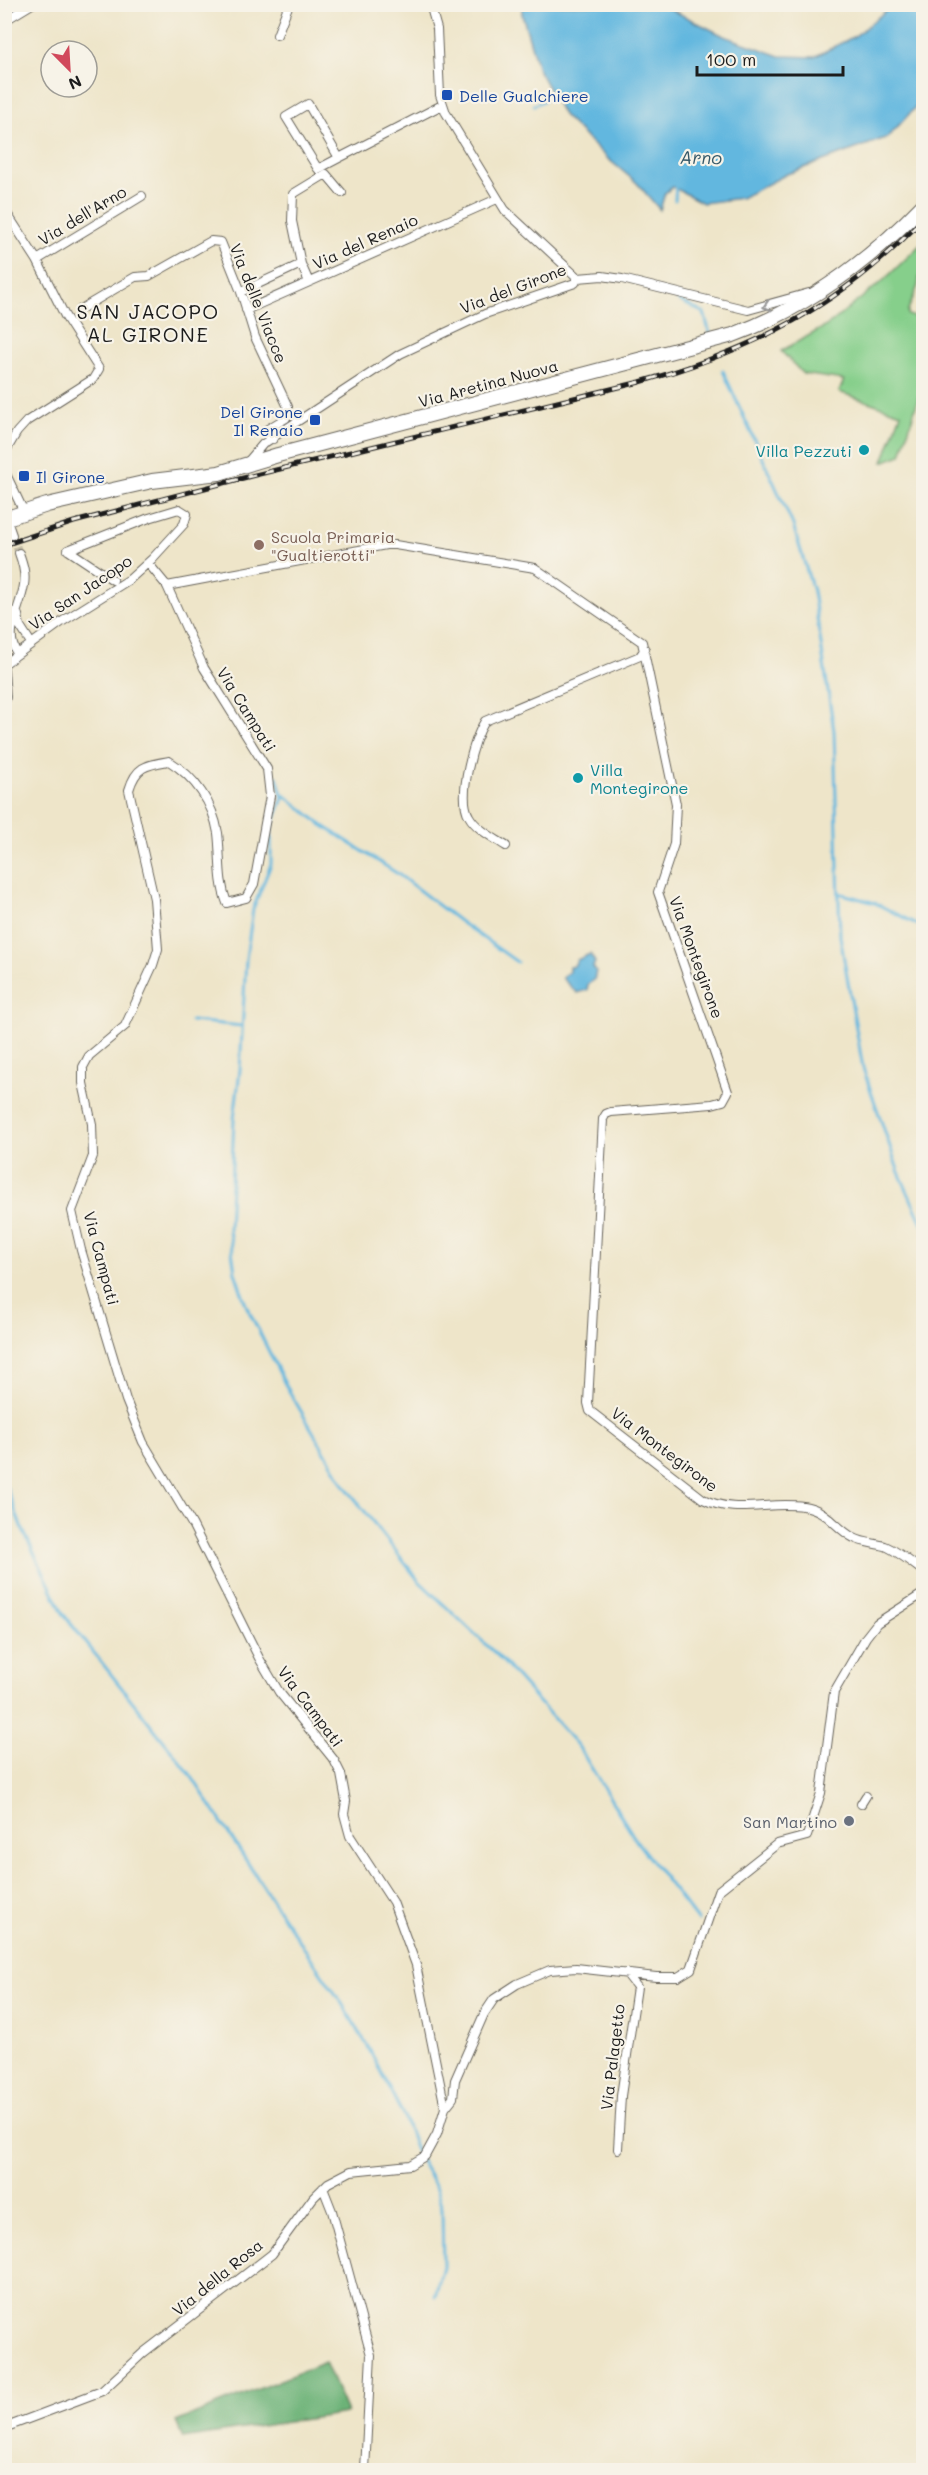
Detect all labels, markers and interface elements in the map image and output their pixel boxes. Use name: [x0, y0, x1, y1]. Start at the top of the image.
north arrow: [39, 39, 99, 99]
scale bar: [697, 39, 842, 77]
text: 100 m: [706, 47, 756, 71]
text: N: [65, 71, 85, 95]
place label: Delle Gualchiere: [459, 85, 589, 106]
marker: Delle Gualchiere: [440, 88, 454, 102]
water label: Arno: [680, 145, 723, 169]
street label: Via dell'Arno: [34, 180, 130, 250]
street label: Via del Renaio: [309, 208, 421, 274]
street label: Via delle Viacce: [225, 240, 293, 366]
street label: Via del Girone: [457, 258, 569, 318]
district label: SAN JACOPO AL GIRONE: [76, 298, 220, 347]
one-way arrow: [763, 299, 773, 311]
street label: Via Aretina Nuova: [416, 354, 560, 412]
place label: Del Girone Il Renaio: [220, 401, 303, 440]
marker: Del Girone Il Renaio: [308, 413, 322, 427]
place label: Villa Pezzuti: [756, 440, 852, 461]
marker: Villa Pezzuti: [857, 443, 871, 457]
place label: Il Girone: [36, 466, 105, 487]
marker: Il Girone: [17, 469, 31, 483]
place label: Scuola Primaria "Gualtierotti": [271, 526, 395, 565]
marker: Scuola Primaria "Gualtierotti": [252, 538, 266, 552]
street label: Via San Jacopo: [24, 550, 136, 634]
street label: Via Campati: [213, 663, 281, 755]
place label: Villa Montegirone: [590, 759, 689, 798]
marker: Villa Montegirone: [571, 771, 585, 785]
street label: Via Montegirone: [665, 893, 729, 1021]
street label: Via Campati: [79, 1209, 125, 1307]
street label: Via Montegirone: [607, 1402, 723, 1496]
street label: Via Campati: [274, 1661, 348, 1751]
place label: San Martino: [743, 1811, 837, 1832]
marker: San Martino: [842, 1814, 856, 1828]
street label: Via Palagetto: [595, 2003, 629, 2111]
street label: Via della Rosa: [167, 2234, 267, 2320]

